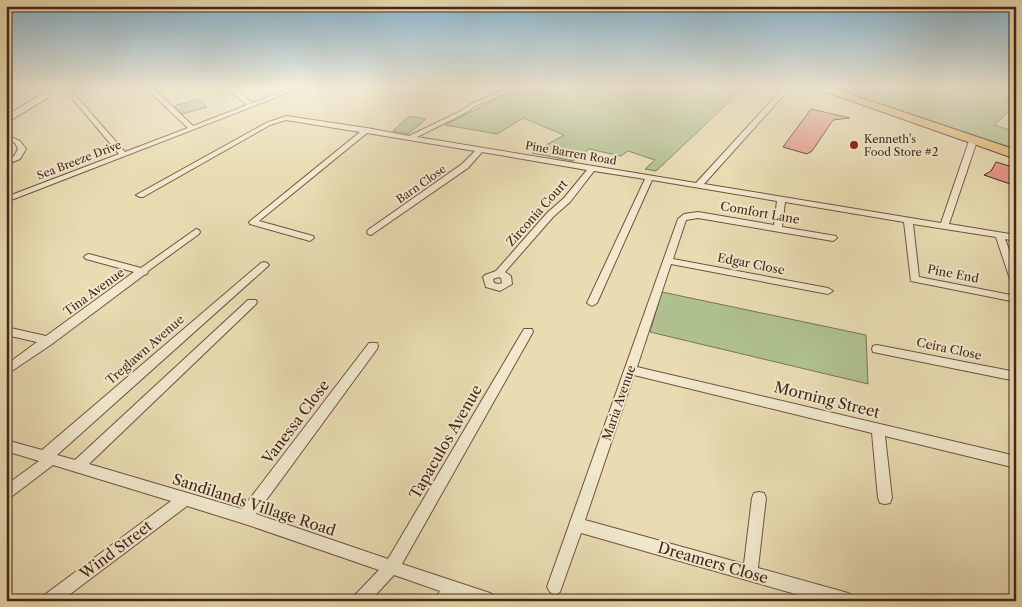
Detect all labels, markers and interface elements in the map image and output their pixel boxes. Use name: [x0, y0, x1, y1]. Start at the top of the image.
place label: Kenneth's Food Store #2: [864, 132, 938, 159]
street label: Sea Breeze Drive: [35, 137, 123, 183]
street label: Pine Barren Road: [524, 138, 618, 168]
marker: Kenneth's Food Store #2: [848, 139, 860, 151]
street label: Barn Close: [393, 162, 449, 206]
street label: Zirconia Court: [503, 176, 571, 249]
street label: Comfort Lane: [719, 198, 801, 227]
street label: Edgar Close: [716, 250, 786, 277]
street label: Pine End: [926, 261, 981, 286]
street label: Tina Avenue: [60, 264, 127, 319]
street label: Treglawn Avenue: [103, 311, 187, 388]
street label: Ceira Close: [915, 334, 983, 363]
street label: Maria Avenue: [599, 363, 639, 442]
street label: Vanessa Close: [257, 376, 333, 468]
street label: Morning Street: [772, 377, 883, 422]
street label: Tapaculos Avenue: [405, 381, 486, 502]
street label: Sandilands Village Road: [170, 469, 338, 540]
street label: Wind Street: [75, 516, 156, 584]
street label: Dreamers Close: [656, 538, 771, 587]

